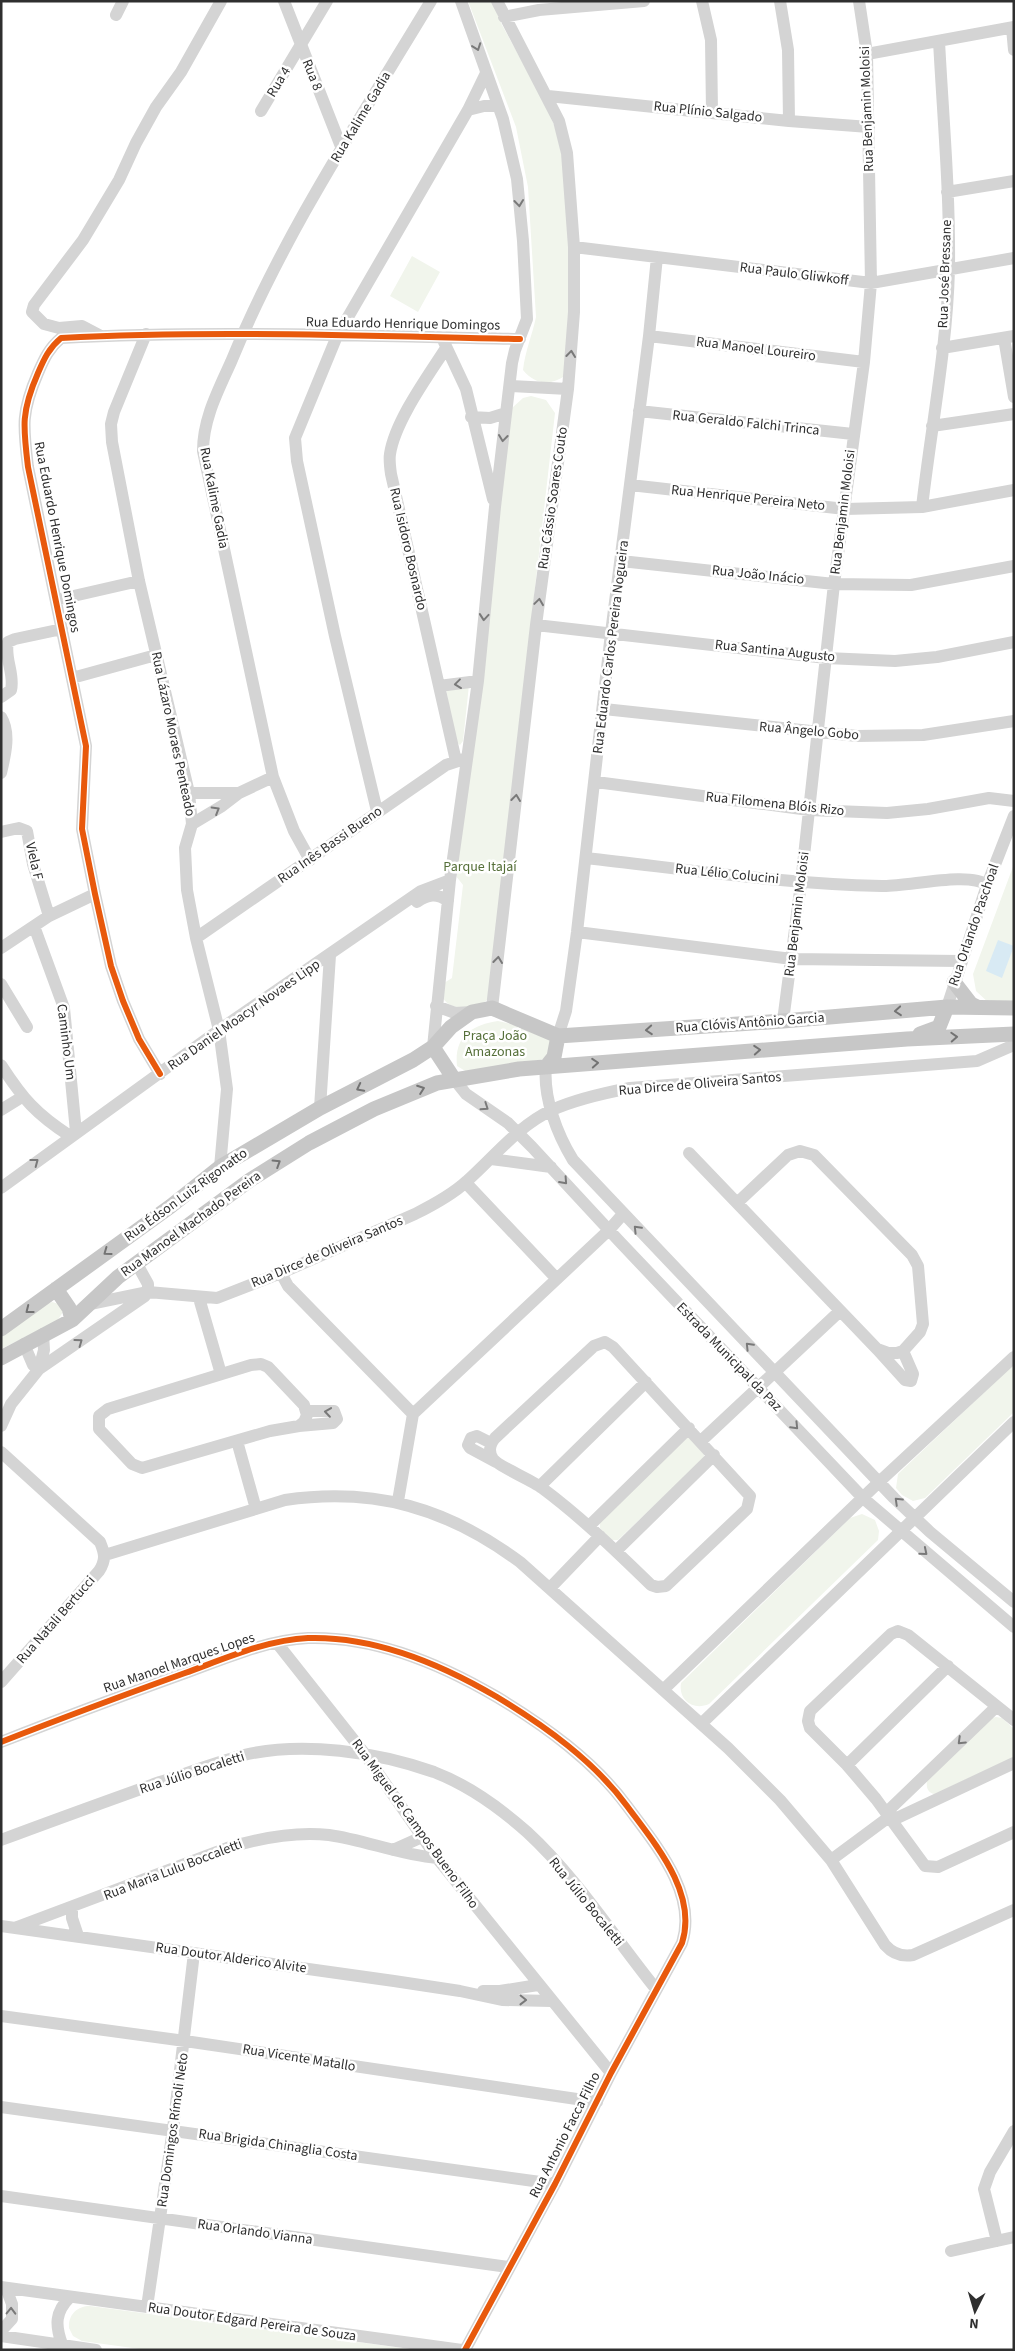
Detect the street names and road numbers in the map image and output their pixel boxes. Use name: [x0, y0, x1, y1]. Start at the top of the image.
street label: Rua Benjamin Moloisi: [855, 46, 879, 172]
street label: Rua 8: [297, 56, 327, 94]
street label: Rua 4: [262, 63, 296, 101]
street label: Rua Kalime Gadia: [326, 68, 396, 166]
street label: Rua Plínio Salgado: [653, 96, 763, 128]
street label: Rua José Bressane: [933, 219, 957, 329]
street label: Rua Paulo Gliwkoff: [738, 257, 850, 291]
street label: Rua Eduardo Henrique Domingos: [306, 312, 500, 336]
street label: Rua Manoel Loureiro: [695, 332, 817, 366]
street label: Rua Geraldo Falchi Trinca: [671, 405, 821, 441]
street label: Rua Cássio Soares Couto: [533, 425, 573, 571]
street label: Rua Eduardo Henrique Domingos: [29, 440, 85, 634]
street label: Rua Kalime Gadia: [194, 446, 234, 550]
street label: Rua Benjamin Moloisi: [825, 448, 861, 576]
street label: Rua Henrique Pereira Neto: [670, 480, 826, 516]
street label: Rua Isidoro Bosnardo: [384, 486, 432, 612]
street label: Rua Eduardo Carlos Pereira Nogueira: [588, 539, 634, 755]
street label: Rua João Inácio: [711, 560, 805, 590]
street label: Rua Santina Augusto: [714, 635, 836, 667]
street label: Rua Lázaro Moraes Penteado: [146, 650, 200, 818]
street label: Rua Ângelo Gobo: [758, 717, 860, 745]
street label: Rua Filomena Blóis Rizo: [705, 787, 845, 821]
street label: Rua Inês Bassi Bueno: [274, 801, 386, 889]
street label: Viela F: [20, 840, 48, 882]
street label: Rua Benjamin Moloisi: [779, 850, 815, 978]
street label: Rua Lélio Colucini: [674, 859, 780, 889]
street label: Rua Orlando Paschoal: [944, 861, 1004, 989]
street label: Rua Daniel Moacyr Novaes Lipp: [164, 954, 325, 1075]
street label: Caminho Um: [51, 1003, 81, 1081]
street label: Rua Clóvis Antônio Garcia: [675, 1008, 825, 1038]
street label: Rua Dirce de Oliveira Santos: [618, 1067, 782, 1101]
street label: Rua Édson Luiz Rigonatto: [120, 1143, 252, 1247]
street label: Rua Manoel Machado Pereira: [117, 1166, 265, 1282]
street label: Rua Dirce de Oliveira Santos: [248, 1211, 406, 1293]
street label: Estrada Municipal da Paz: [672, 1298, 786, 1416]
street label: Rua Natali Bertucci: [12, 1572, 100, 1668]
street label: Rua Manoel Marques Lopes: [101, 1628, 258, 1698]
street label: Rua Miguel de Campos Bueno Filho: [347, 1735, 483, 1913]
street label: Rua Júlio Bocaletti: [137, 1747, 247, 1799]
street label: Rua Maria Lulu Boccaletti: [101, 1834, 245, 1906]
street label: Rua Júlio Bocaletti: [544, 1853, 628, 1951]
street label: Rua Doutor Alderico Alvite: [154, 1937, 308, 1979]
street label: Rua Vicente Matallo: [241, 2039, 357, 2077]
street label: Rua Domingos Rímoli Neto: [152, 2051, 194, 2209]
street label: Rua Antonio Facca Filho: [525, 2068, 605, 2202]
street label: Rua Brigida Chinaglia Costa: [197, 2124, 359, 2166]
street label: Rua Orlando Vianna: [196, 2214, 314, 2250]
street label: Rua Doutor Edgard Pereira de Souza: [147, 2297, 357, 2347]

